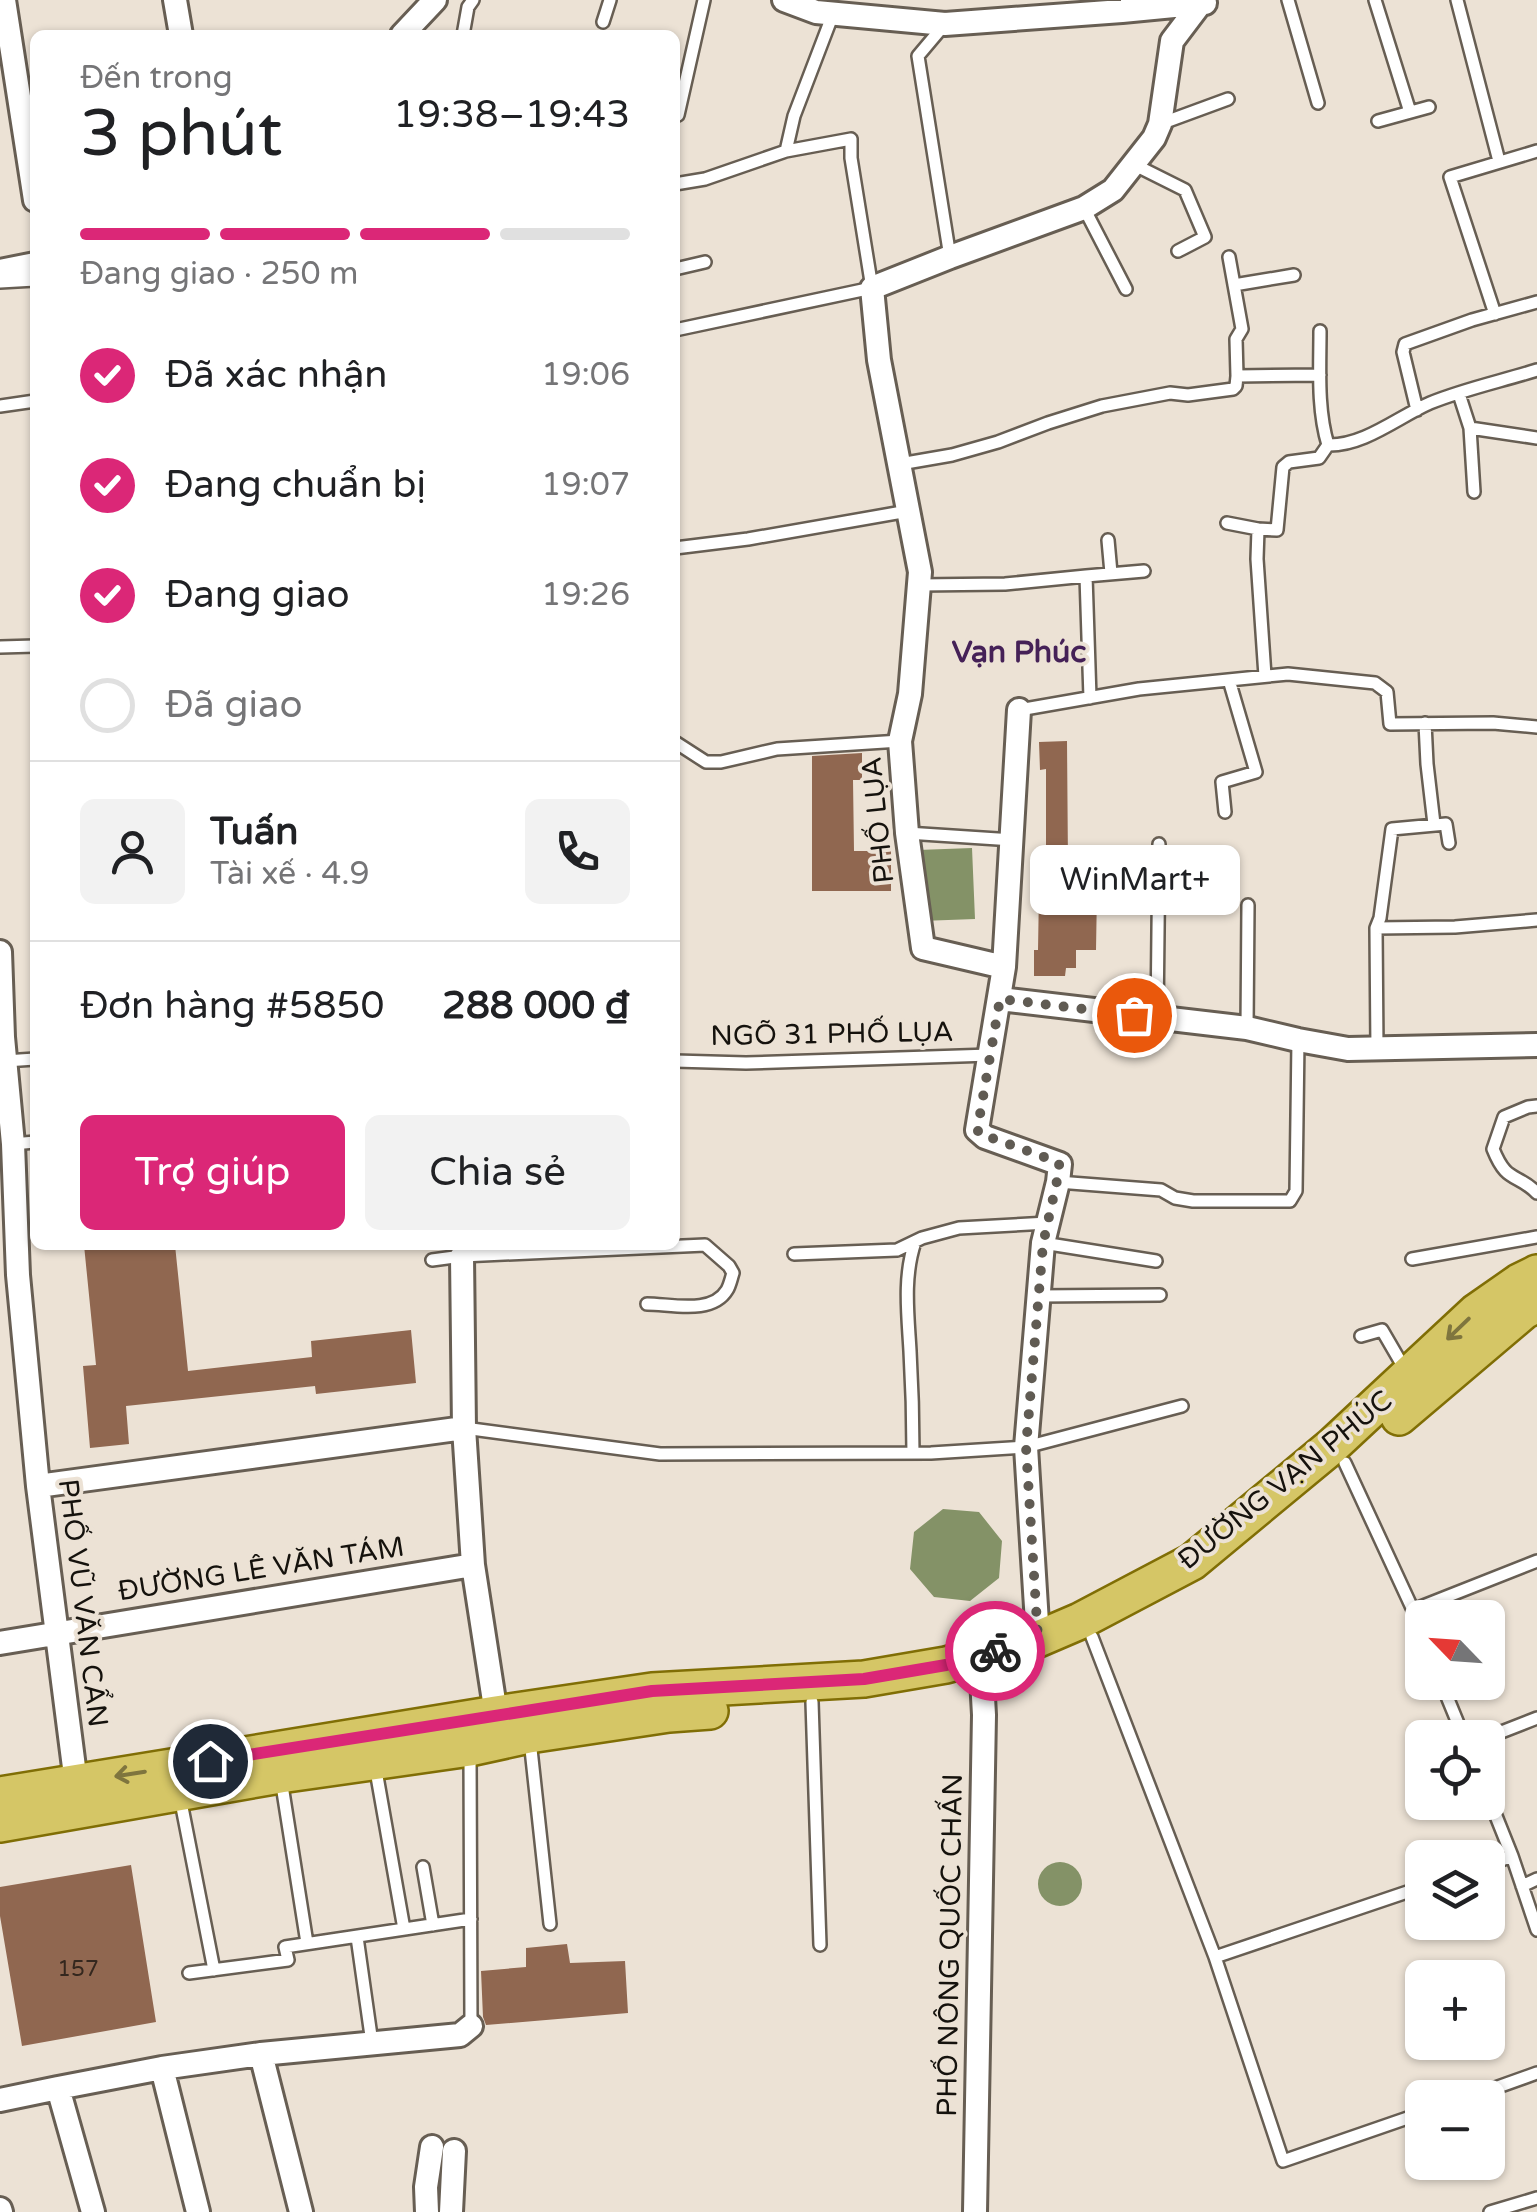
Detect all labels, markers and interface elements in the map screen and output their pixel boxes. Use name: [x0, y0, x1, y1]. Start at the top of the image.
text: Đến trong: [80, 59, 233, 97]
text: 19:38–19:43: [393, 92, 630, 138]
text: 3 phút: [80, 95, 282, 174]
text: Đang giao · 250 m: [80, 255, 358, 293]
icon: check: [80, 348, 135, 403]
text: Đã xác nhận: [165, 352, 387, 398]
text: 19:06: [541, 356, 630, 394]
icon: check: [80, 458, 135, 513]
text: Đang chuẩn bị: [165, 462, 426, 508]
text: 19:07: [541, 466, 630, 504]
icon: check: [80, 568, 135, 623]
text: Đang giao: [165, 572, 350, 618]
text: 19:26: [541, 576, 630, 614]
district label: Vạn Phúc: [952, 634, 1086, 671]
text: Đã giao: [165, 682, 303, 728]
street label: PHỐ LỤA: [852, 755, 902, 885]
button: person: [80, 799, 185, 904]
button: phone: [525, 799, 630, 904]
text: Tuấn: [210, 809, 299, 855]
callout: WinMart+: [1029, 845, 1239, 915]
text: Tài xế · 4.9: [210, 855, 370, 893]
text: WinMart+: [1060, 861, 1210, 899]
pin: [1092, 973, 1177, 1058]
text: Đơn hàng #5850: [80, 983, 384, 1029]
text: 288 000 ₫: [442, 983, 630, 1029]
icon: bag: [1107, 988, 1162, 1043]
street label: NGÕ 31 PHỐ LỤA: [710, 1013, 954, 1053]
button: Trợ giúp: [80, 1115, 345, 1230]
button: Chia sẻ: [365, 1115, 630, 1230]
one-way arrow: [1446, 1317, 1470, 1341]
street label: ĐƯỜNG VẠN PHÚC: [1171, 1383, 1399, 1577]
street label: PHỐ VŨ VĂN CẨN: [51, 1477, 119, 1729]
street label: ĐƯỜNG LÊ VĂN TÁM: [115, 1530, 407, 1608]
north arrow: [1405, 1600, 1505, 1700]
map controls: [1405, 1600, 1505, 2180]
courier: [945, 1601, 1045, 1701]
icon: bike: [968, 1624, 1023, 1679]
pin: [168, 1719, 253, 1804]
button: locate: [1405, 1720, 1505, 1820]
icon: home: [183, 1734, 238, 1789]
one-way arrow: [115, 1765, 147, 1784]
street label: PHỐ NÔNG QUỐC CHẤN: [928, 1773, 970, 2117]
button: layers: [1405, 1840, 1505, 1940]
house number: 157: [57, 1956, 99, 1982]
button: +: [1405, 1960, 1505, 2060]
button: −: [1405, 2080, 1505, 2180]

